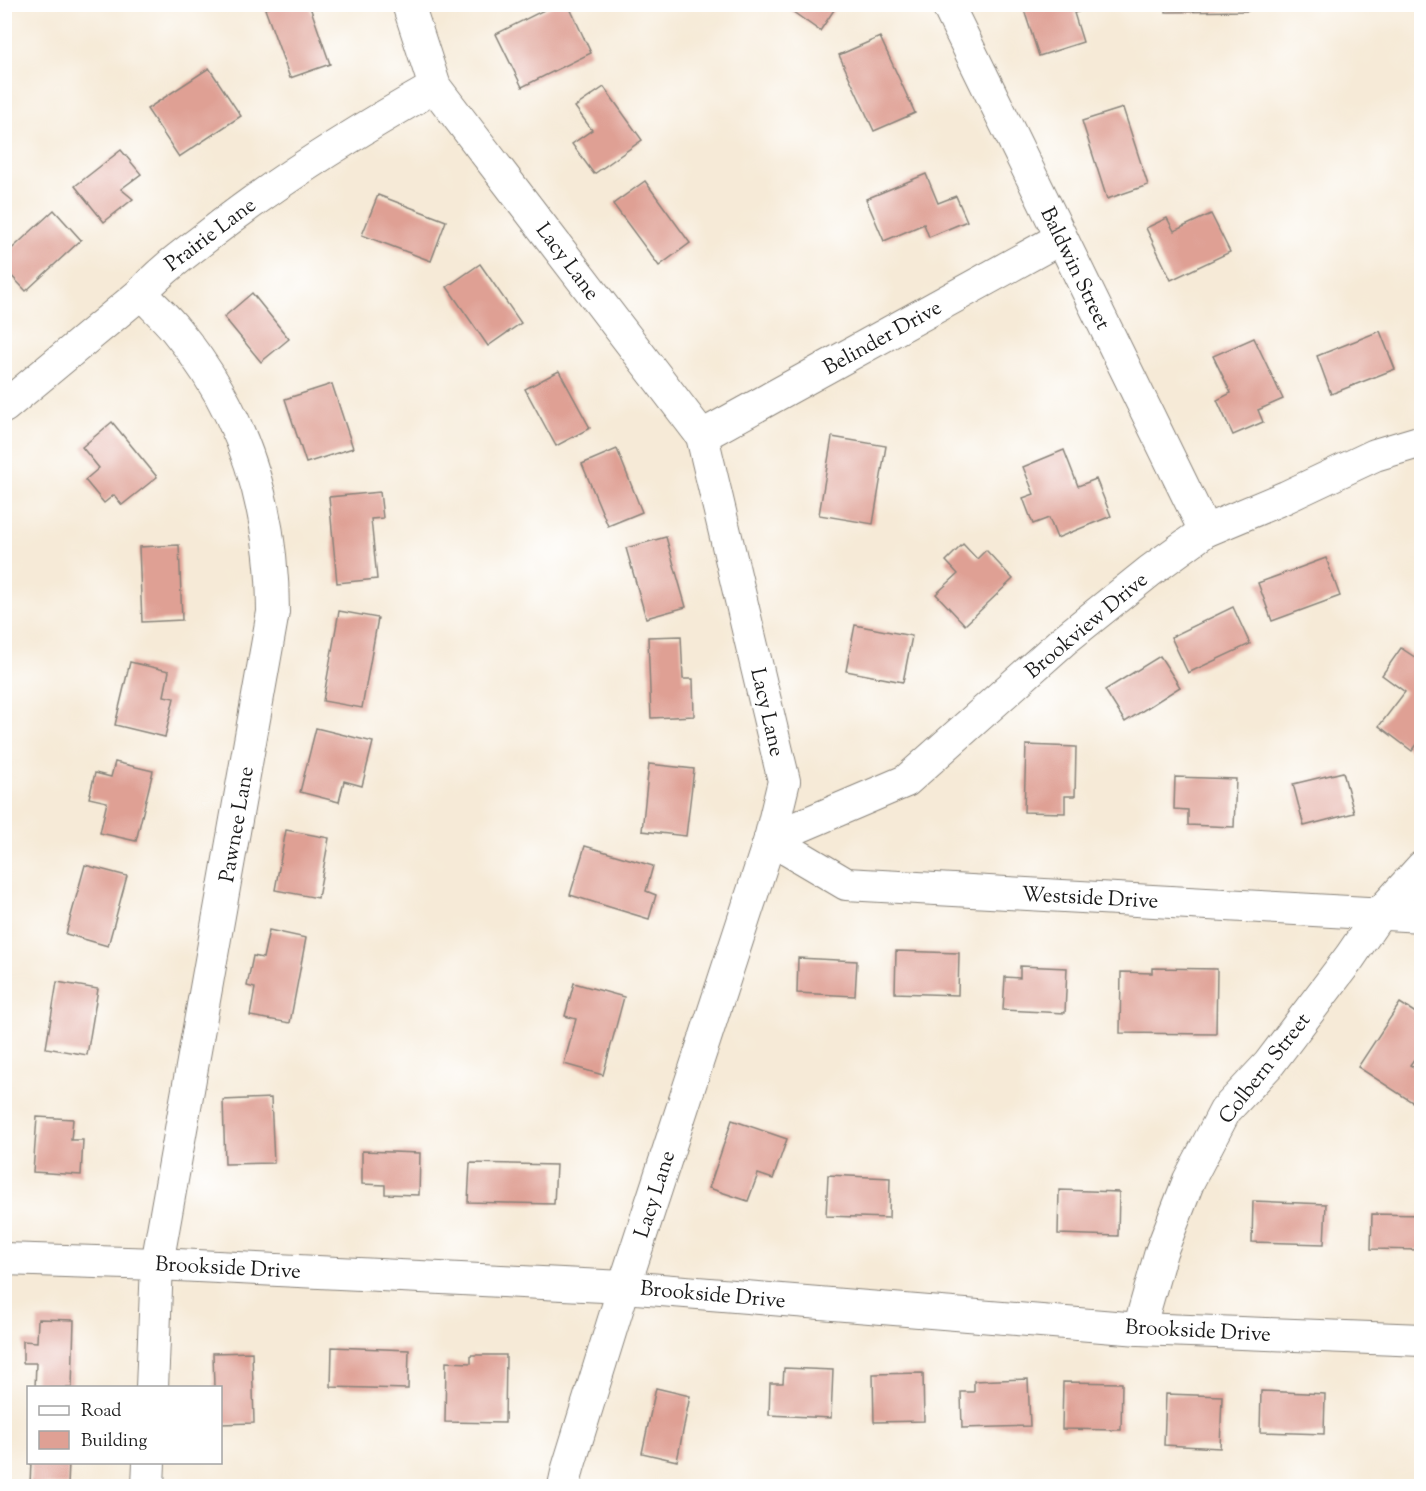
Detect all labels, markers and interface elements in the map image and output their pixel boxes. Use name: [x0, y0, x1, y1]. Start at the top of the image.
street label: Prairie Lane: [159, 191, 263, 280]
street label: Baldwin Street: [1032, 203, 1117, 335]
street label: Lacy Lane: [527, 217, 606, 307]
street label: Belinder Drive: [818, 294, 948, 384]
street label: Brookview Drive: [1019, 566, 1155, 687]
street label: Lacy Lane: [741, 665, 791, 760]
street label: Pawnee Lane: [213, 764, 263, 885]
street label: Westside Drive: [1021, 880, 1159, 918]
street label: Colbern Street: [1213, 1007, 1319, 1131]
street label: Lacy Lane: [628, 1147, 684, 1242]
street label: Brookside Drive: [154, 1250, 302, 1288]
street label: Brookside Drive: [639, 1275, 787, 1317]
street label: Brookside Drive: [1124, 1313, 1272, 1351]
legend: [27, 1386, 222, 1464]
text: Road: [81, 1399, 121, 1425]
text: Building: [81, 1429, 147, 1455]

